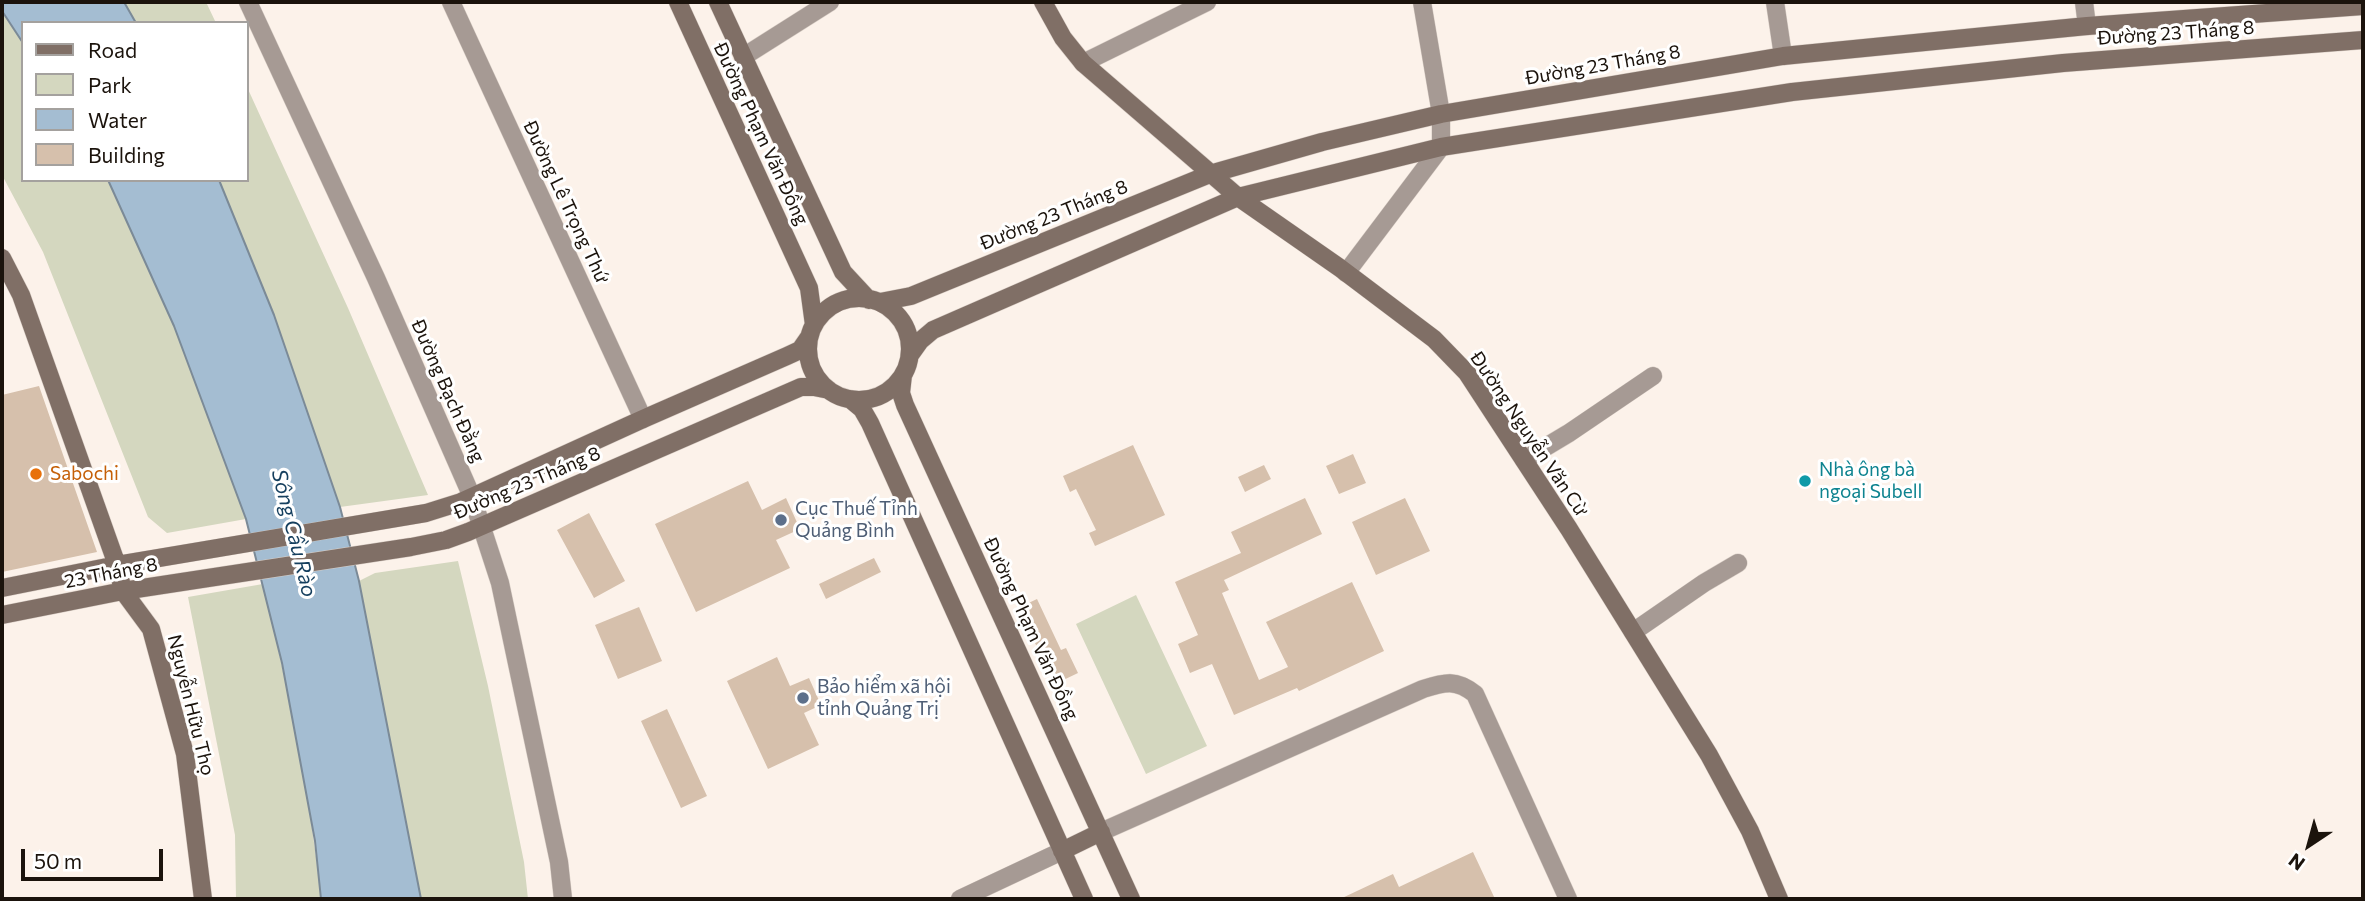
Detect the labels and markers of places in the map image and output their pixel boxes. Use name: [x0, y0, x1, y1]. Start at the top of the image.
place label: Nhà ông bà ngoại Subell: [1819, 459, 1922, 503]
place label: Sabochi: [50, 463, 119, 485]
marker: Sabochi: [28, 466, 44, 482]
marker: Nhà ông bà ngoại Subell: [1797, 473, 1813, 489]
place label: Cục Thuế Tỉnh Quảng Bình: [795, 498, 918, 542]
marker: Cục Thuế Tỉnh Quảng Bình: [773, 512, 789, 528]
place label: Bảo hiểm xã hội tỉnh Quảng Trị: [817, 676, 951, 720]
marker: Bảo hiểm xã hội tỉnh Quảng Trị: [795, 690, 811, 706]

